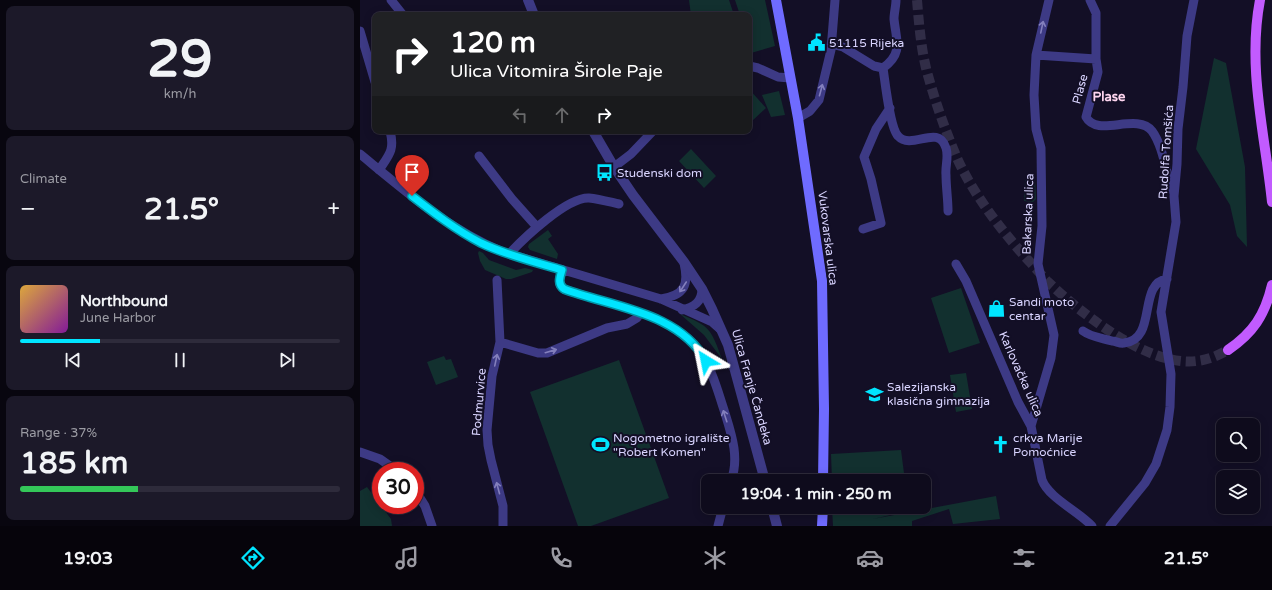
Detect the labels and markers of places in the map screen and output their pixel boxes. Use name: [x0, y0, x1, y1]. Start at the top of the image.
public building icon: 51115 Rijeka: [806, 33, 826, 53]
place label: 51115 Rijeka: [829, 36, 904, 50]
pin: [395, 155, 429, 196]
bus stop icon: Studenski dom: [594, 163, 614, 183]
place label: Studenski dom: [617, 166, 702, 180]
place label: Sandi moto centar: [1009, 295, 1074, 323]
shop icon: Sandi moto centar: [986, 299, 1006, 319]
place label: Salezijanska klasična gimnazija: [887, 380, 990, 408]
school or university icon: Salezijanska klasična gimnazija: [864, 384, 884, 404]
place label: Nogometno igralište "Robert Komen": [613, 431, 730, 459]
place label: crkva Marije Pomoćnice: [1013, 431, 1083, 459]
sports icon: Nogometno igralište "Robert Komen": [590, 435, 610, 455]
church icon: crkva Marije Pomoćnice: [990, 435, 1010, 455]

